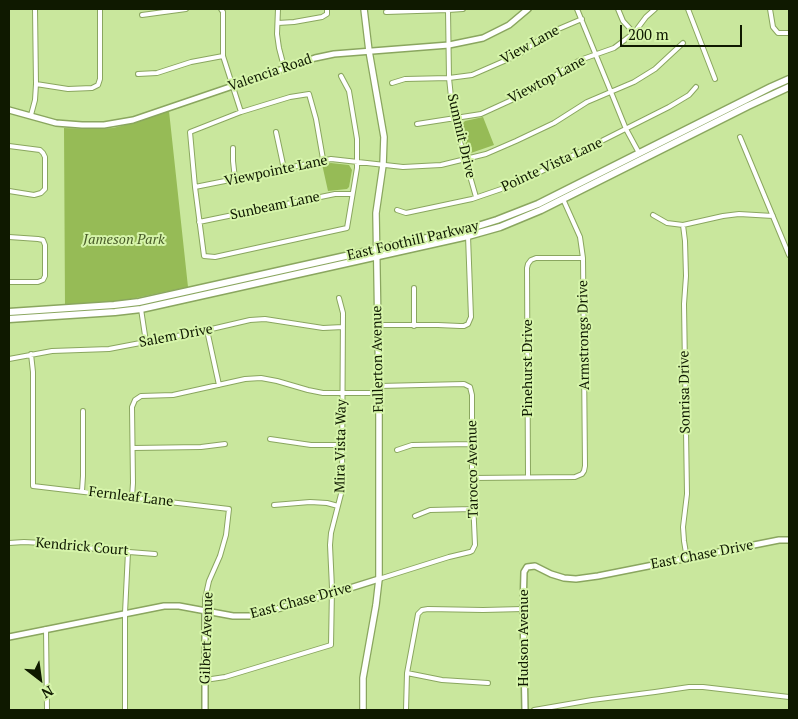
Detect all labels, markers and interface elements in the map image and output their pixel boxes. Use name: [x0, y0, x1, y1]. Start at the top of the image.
scale bar: [623, 15, 746, 47]
street label: View Lane: [498, 22, 562, 68]
text: 200 m: [628, 24, 669, 44]
street label: Valencia Road: [226, 51, 314, 95]
street label: Viewtop Lane: [505, 53, 589, 107]
street label: Summit Drive: [443, 92, 479, 180]
street label: Pointe Vista Lane: [499, 134, 605, 196]
street label: Viewpointe Lane: [223, 152, 329, 190]
street label: Sunbeam Lane: [229, 188, 321, 224]
street label: East Foothill Parkway: [346, 218, 480, 264]
park label: Jameson Park: [83, 232, 165, 248]
street label: Armstrongs Drive: [575, 280, 593, 390]
street label: Fullerton Avenue: [369, 305, 387, 413]
street label: Pinehurst Drive: [520, 319, 536, 417]
street label: Salem Drive: [138, 321, 214, 351]
street label: Sonrisa Drive: [676, 350, 694, 434]
street label: Mira Vista Way: [332, 399, 350, 493]
street label: Tarocco Avenue: [464, 420, 482, 518]
street label: Fernleaf Lane: [88, 483, 174, 511]
street label: Kendrick Court: [35, 535, 129, 559]
street label: East Chase Drive: [649, 537, 755, 573]
street label: East Chase Drive: [249, 579, 353, 623]
street label: Hudson Avenue: [516, 589, 532, 687]
street label: Gilbert Avenue: [197, 591, 217, 685]
north arrow: [15, 654, 65, 704]
text: N: [38, 682, 57, 703]

